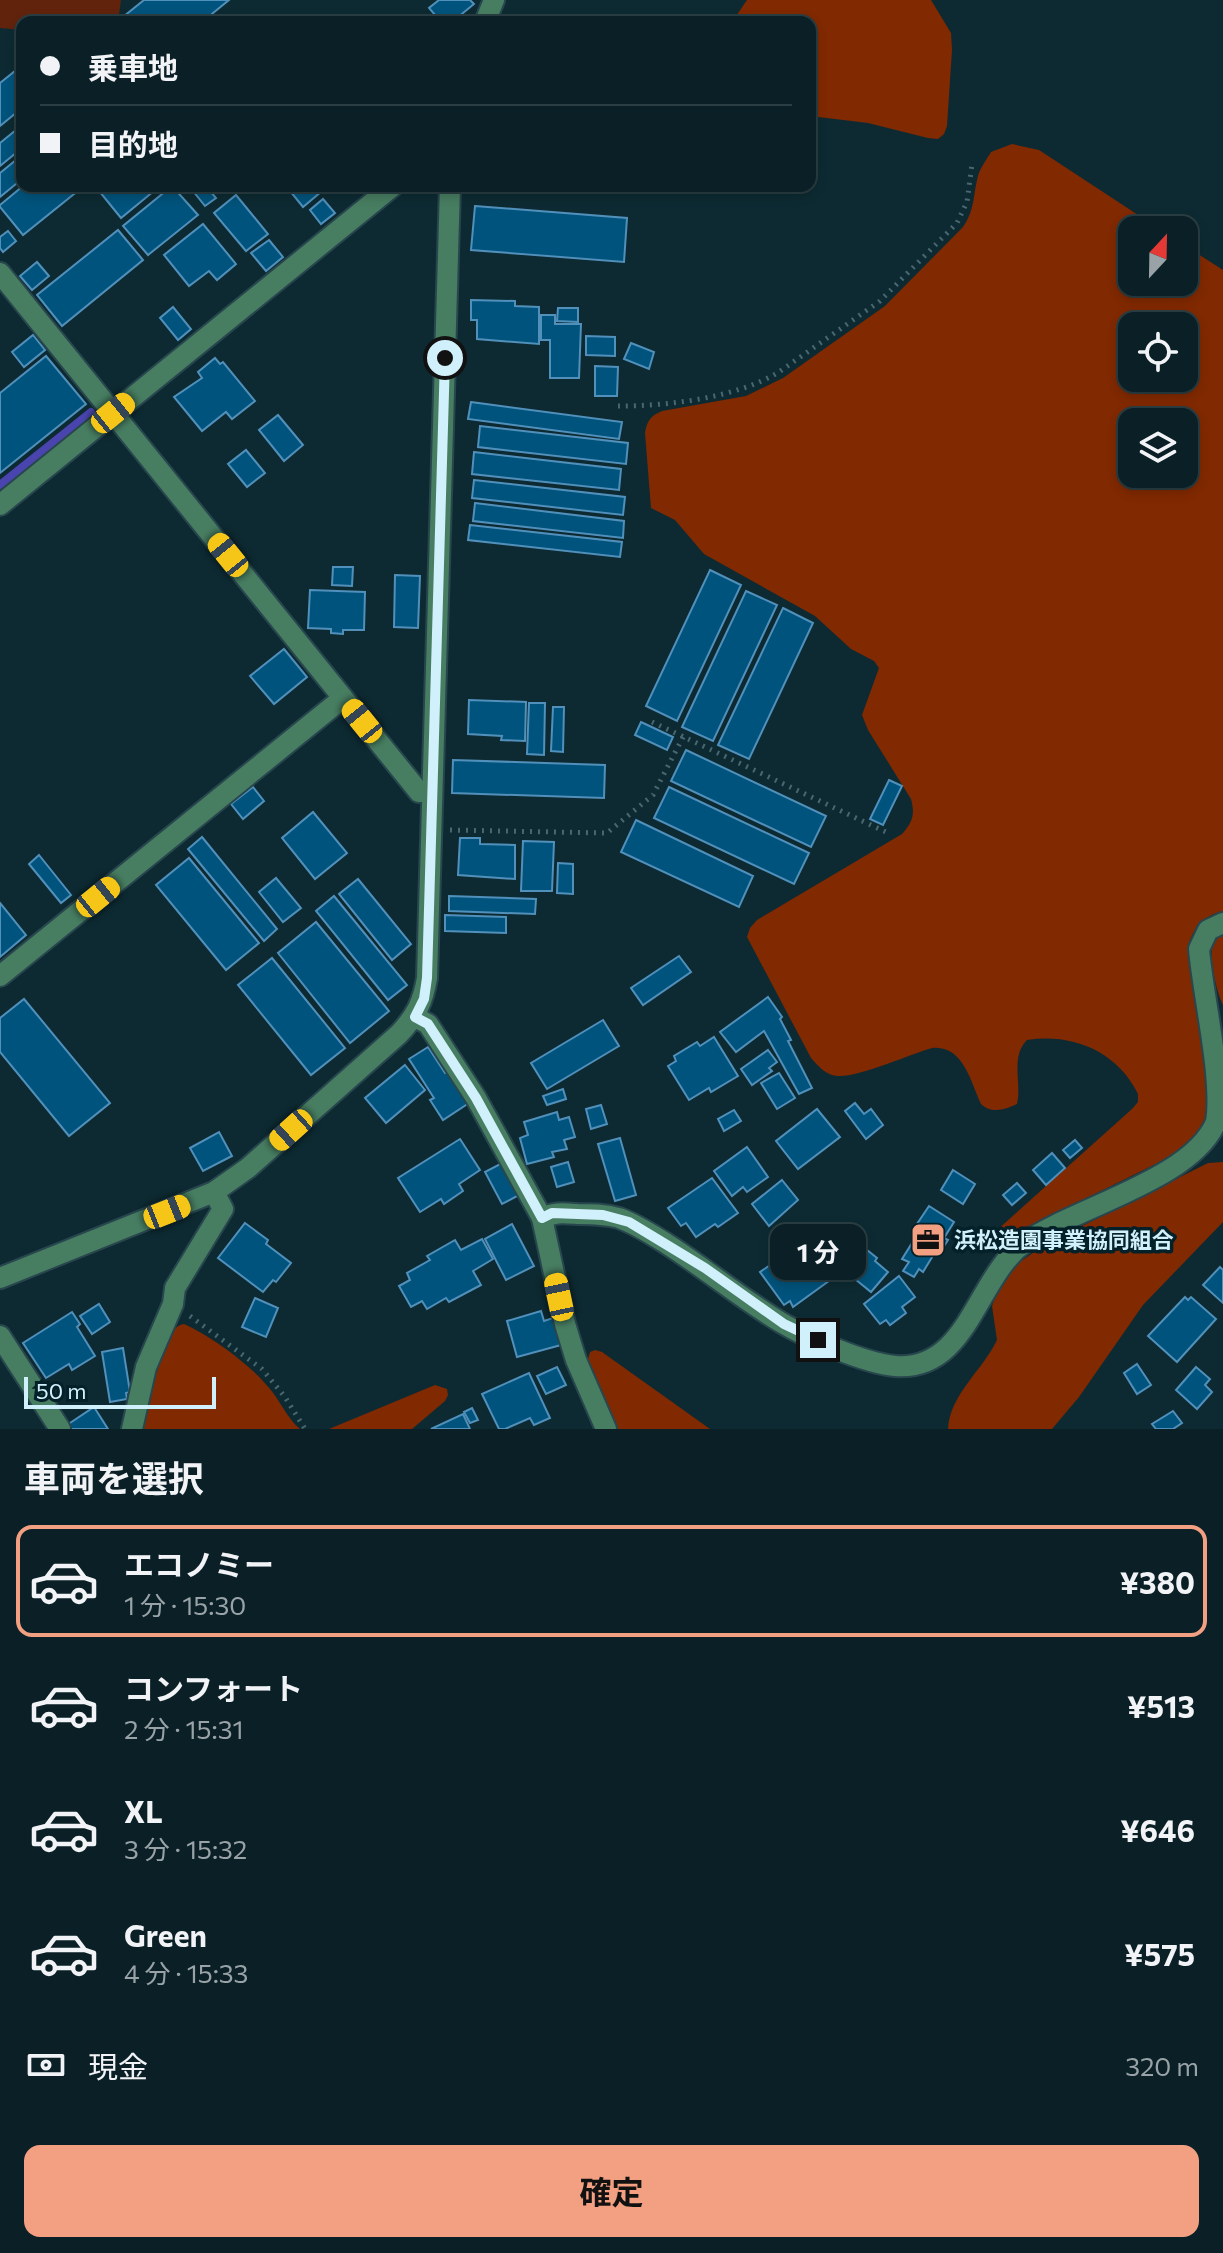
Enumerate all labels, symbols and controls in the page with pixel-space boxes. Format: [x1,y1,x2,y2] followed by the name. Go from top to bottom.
[88,48,178,85] text: 乗車地
[88,125,178,162] text: 目的地
[1118,216,1198,296] north arrow
[1118,216,1198,488] map controls
[1118,312,1198,392] button: locate
[427,340,463,376] route start
[87,389,139,437] car
[1118,408,1198,488] button: layers
[204,529,252,581] car
[338,695,386,747] car
[72,873,124,921] car
[265,1105,317,1155] car
[140,1192,194,1232] car
[909,1221,947,1259] office icon: 浜松造園事業協同組合
[770,1224,866,1280] callout: 1 分
[954,1226,1174,1253] place label: 浜松造園事業協同組合
[797,1236,839,1267] text: 1 分
[542,1271,576,1323] car
[800,1322,836,1358] route end
[24,1373,216,1409] scale bar
[36,1377,86,1404] text: 50 m
[24,1455,204,1499] text: 車両を選択
[28,1545,100,1617] icon: car
[124,1545,274,1582] text: エコノミー
[1120,1563,1195,1600] text: ¥380
[124,1589,246,1620] text: 1 分 · 15:30
[28,1669,100,1741] icon: car
[124,1669,303,1706] text: コンフォート
[1127,1687,1195,1724] text: ¥513
[124,1713,244,1744] text: 2 分 · 15:31
[124,1792,163,1829] text: XL
[28,1793,100,1865] icon: car
[1120,1811,1195,1848] text: ¥646
[124,1833,247,1864] text: 3 分 · 15:32
[124,1916,207,1953] text: Green
[28,1917,100,1989] icon: car
[1124,1935,1195,1972] text: ¥575
[124,1957,248,1988] text: 4 分 · 15:33
[24,2043,68,2087] icon: cash
[88,2047,148,2084] text: 現金
[1125,2050,1199,2081] text: 320 m
[24,2145,1199,2237] button: 確定

